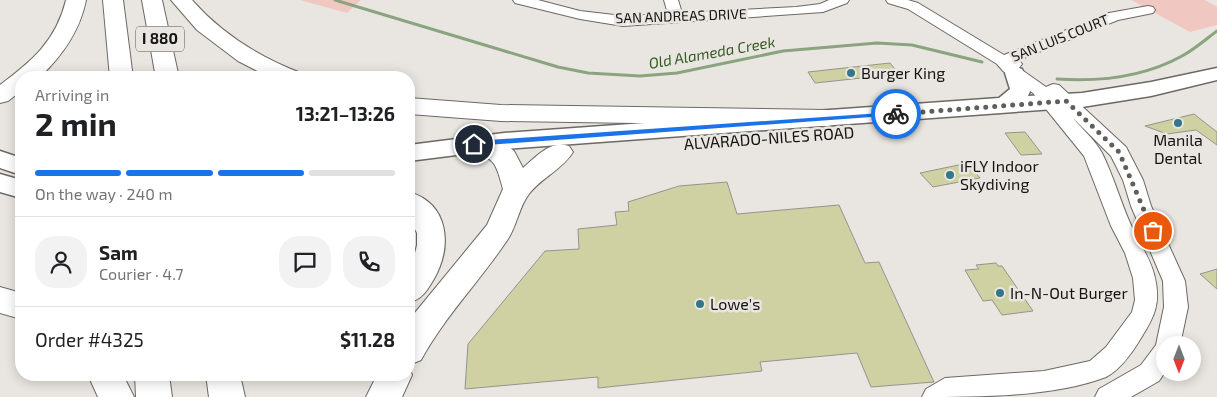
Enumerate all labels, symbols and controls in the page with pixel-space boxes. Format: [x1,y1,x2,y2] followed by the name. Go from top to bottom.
[615,5,747,26] street label: SAN ANDREAS DRIVE
[1009,10,1111,65] street label: SAN LUIS COURT
[136,26,184,52] road number: I 880
[647,32,777,72] water label: Old Alameda Creek
[861,63,945,82] place label: Burger King
[845,67,857,79] marker: Burger King
[35,85,109,104] text: Arriving in
[871,89,921,139] courier
[882,100,910,128] icon: bike
[296,102,395,125] text: 13:21–13:26
[35,104,117,142] text: 2 min
[1172,117,1184,129] marker: Manila Dental
[683,122,855,153] street label: ALVARADO-NILES ROAD
[453,123,495,165] pin
[460,130,488,158] icon: home
[1153,130,1203,167] place label: Manila Dental
[960,156,1039,193] place label: iFLY Indoor Skydiving
[944,169,956,181] marker: iFLY Indoor Skydiving
[35,184,173,203] text: On the way · 240 m
[1132,210,1174,252] pin
[1139,217,1167,245] icon: bag
[35,236,87,288] button: person
[279,236,331,288] button: chat
[343,236,395,288] button: phone
[99,241,138,264] text: Sam
[99,264,183,283] text: Courier · 4.7
[1010,283,1128,302] place label: In-N-Out Burger
[994,287,1006,299] marker: In-N-Out Burger
[710,294,760,313] place label: Lowe's
[694,298,706,310] marker: Lowe's
[35,328,144,351] text: Order #4325
[340,328,395,351] text: $11.28
[1156,336,1201,381] north arrow
[1156,336,1201,381] map controls

